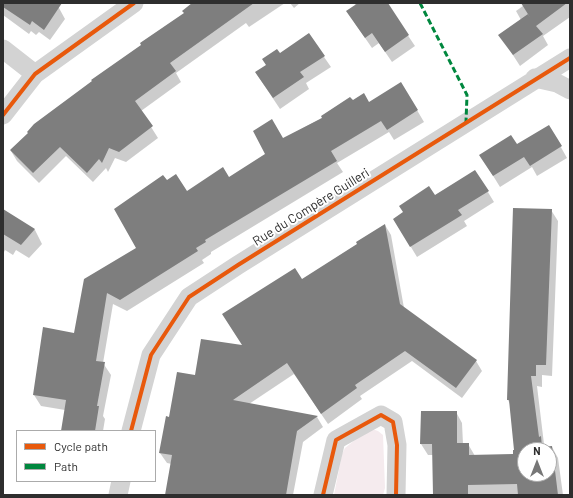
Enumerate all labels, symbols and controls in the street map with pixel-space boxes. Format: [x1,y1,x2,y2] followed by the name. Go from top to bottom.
[250,165,372,249] street label: Rue du Compère Guilleri
[16,430,156,482] legend
[54,439,108,453] text: Cycle path
[517,442,557,482] north arrow
[533,444,541,457] text: N
[54,459,78,473] text: Path

